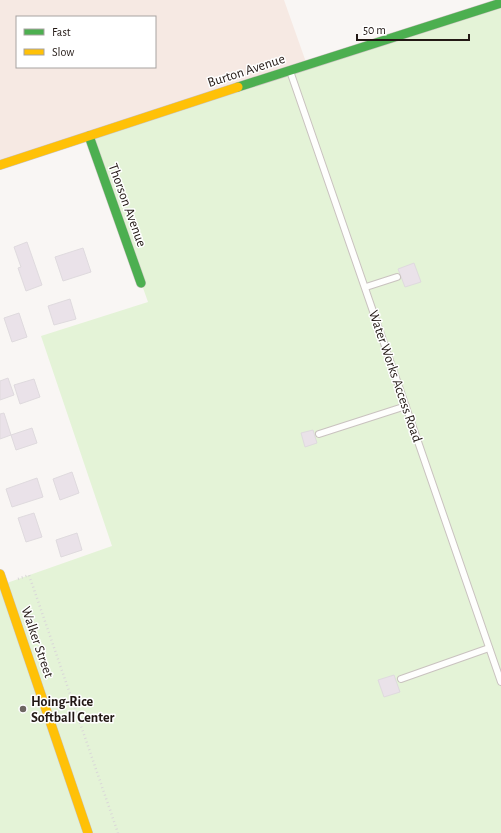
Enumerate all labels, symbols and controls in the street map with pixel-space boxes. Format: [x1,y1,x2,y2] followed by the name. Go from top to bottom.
[16,16,156,68] legend
[357,16,469,42] scale bar
[363,24,386,36] text: 50 m
[52,26,71,38] text: Fast
[52,46,74,58] text: Slow
[206,52,287,90] street label: Burton Avenue
[106,162,149,249] street label: Thorson Avenue
[366,309,424,444] street label: Water Works Access Road
[18,605,56,680] street label: Walker Street
[31,695,115,725] place label: Hoing-Rice Softball Center
[18,704,28,714] marker: Hoing-Rice Softball Center

